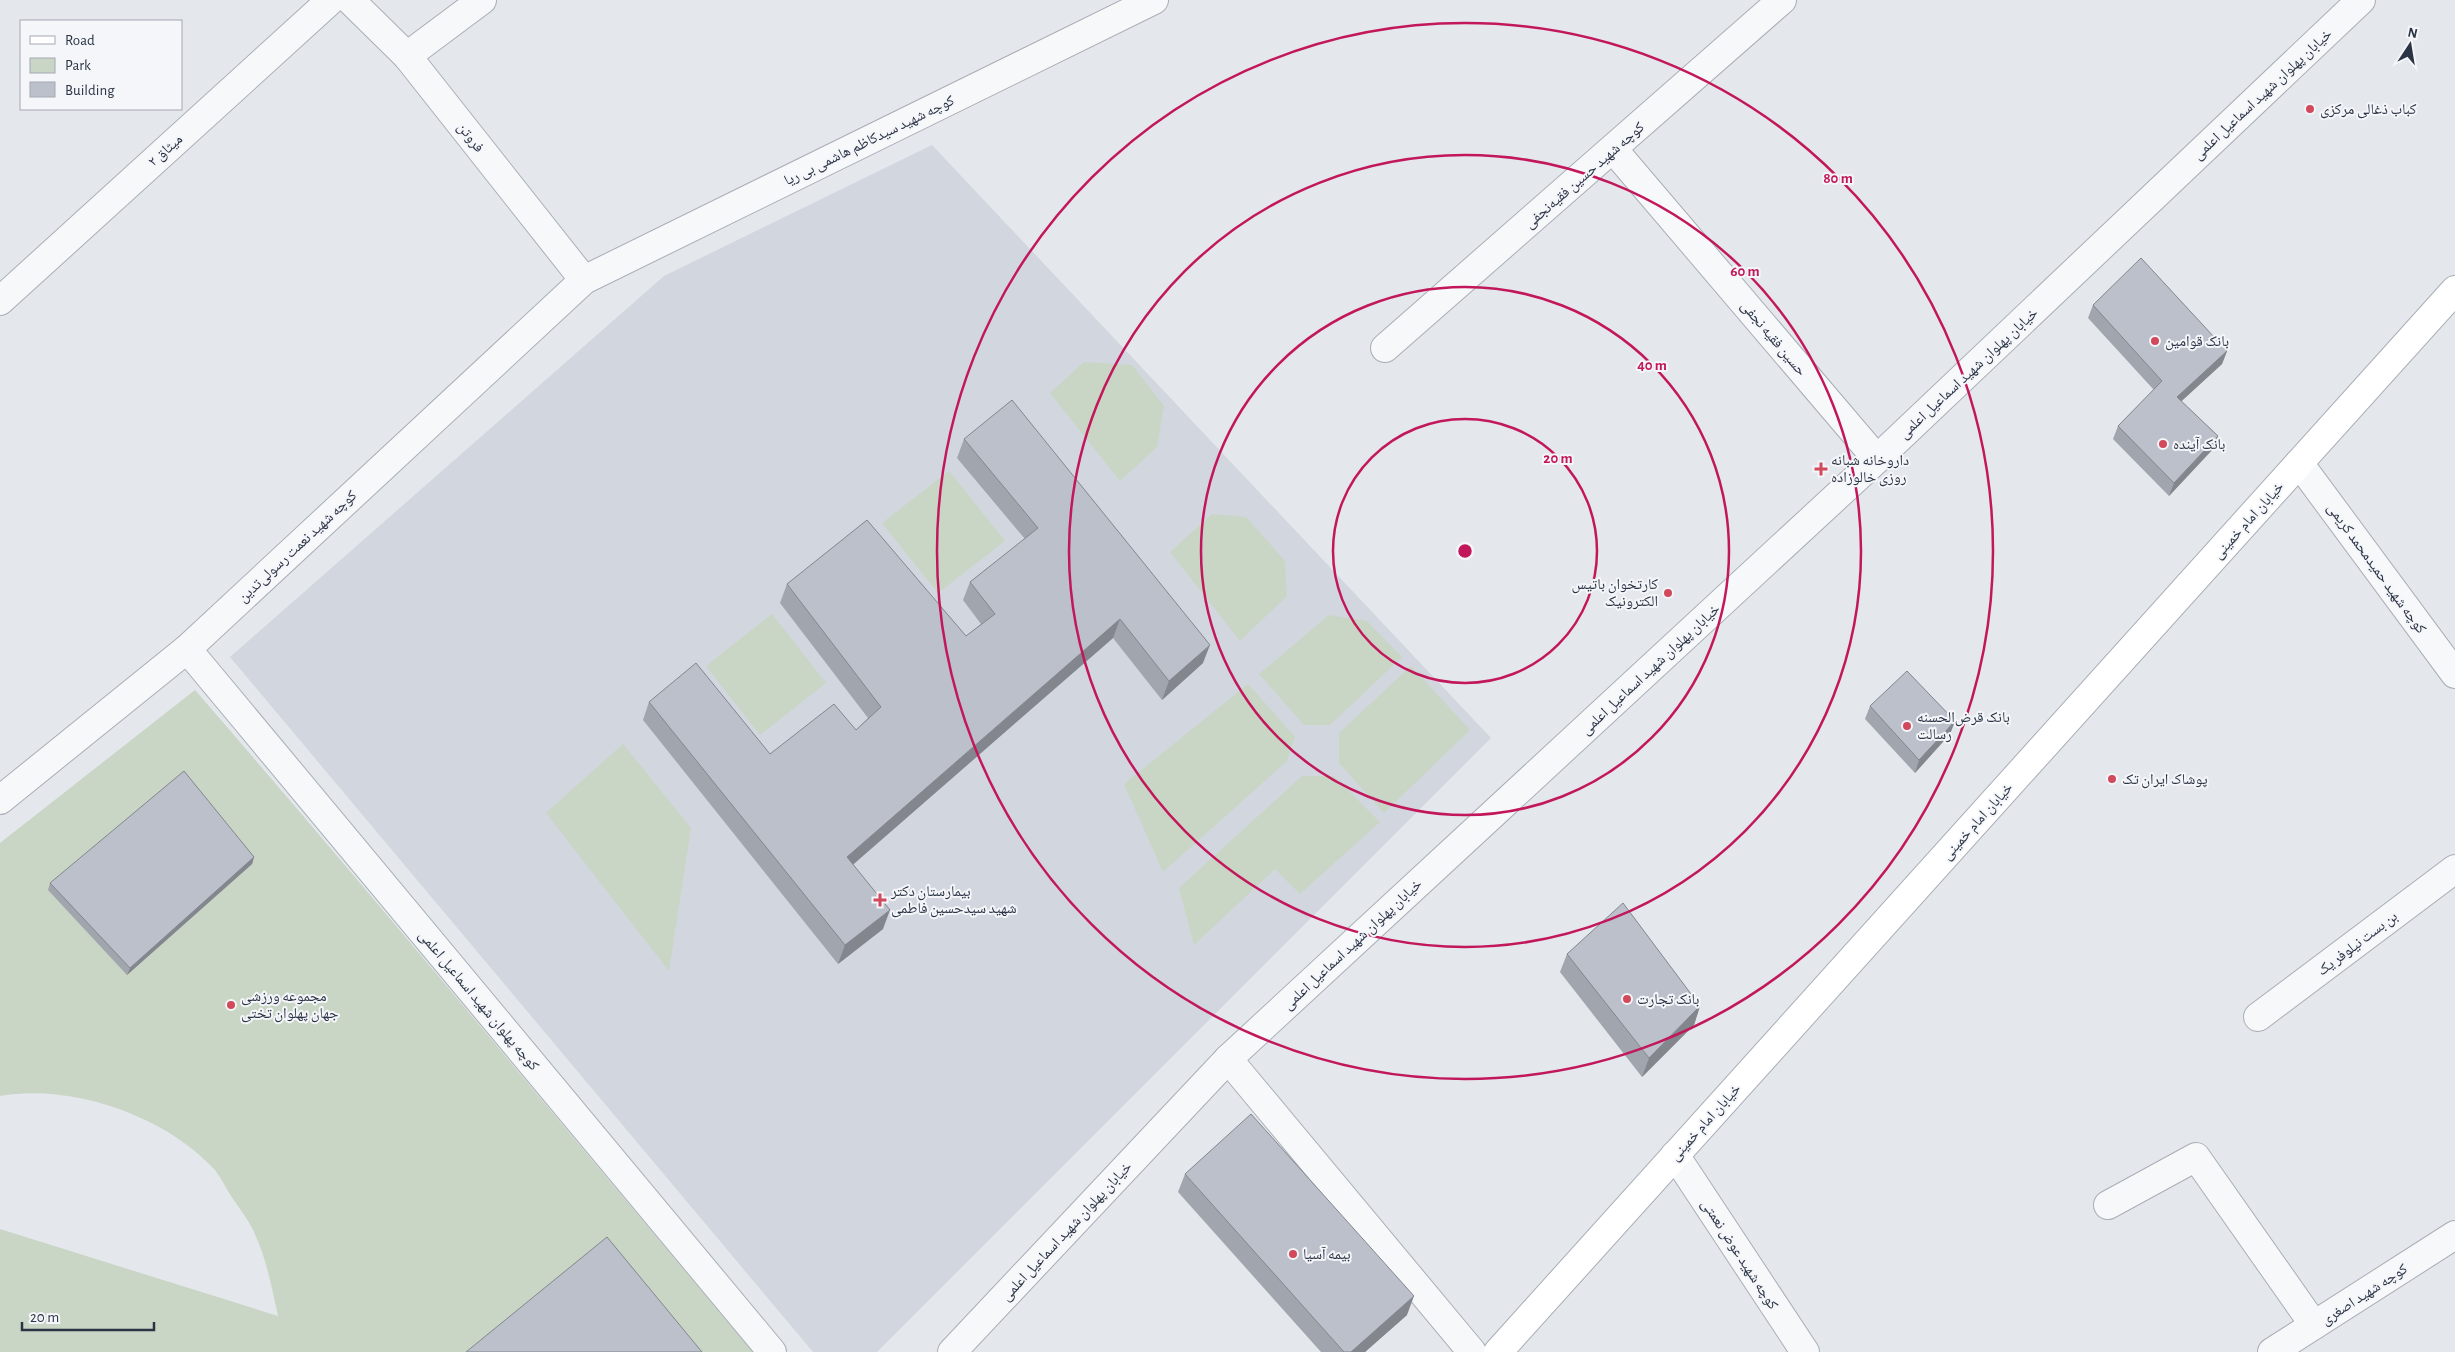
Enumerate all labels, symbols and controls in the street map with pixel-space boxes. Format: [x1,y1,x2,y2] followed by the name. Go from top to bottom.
[20,20,182,110] legend
[2385,20,2435,70] north arrow
[2406,25,2419,41] text: N
[2190,26,2336,164] street label: خیابان پهلوان شهید اسماعیل اعلمی
[65,33,95,48] text: Road
[65,58,91,73] text: Park
[65,83,115,98] text: Building
[782,93,958,190] street label: کوچه شهید سیدکاظم هاشمی بی ریا
[2320,102,2416,119] place label: کباب ذغالی مرکزی
[2304,103,2316,115] marker: کباب ذغالی مرکزی
[1522,119,1648,233] street label: کوچه شهید حسین فقیه‌نجفی
[453,120,487,156] street label: فروتن
[145,131,187,171] street label: میثاق ۲
[1823,171,1853,186] text: 80 m
[1730,264,1760,279] text: 60 m
[1736,298,1810,380] street label: حسین فقیه نجفی
[1896,305,2042,443] street label: خیابان پهلوان شهید اسماعیل اعلمی
[2165,334,2229,351] place label: بانک قوامین
[2149,335,2161,347] marker: بانک قوامین
[1637,358,1667,373] text: 40 m
[2173,436,2226,452] place label: بانک آینده
[2157,438,2169,450] marker: بانک آینده
[1543,451,1573,466] text: 20 m
[1831,453,1909,487] place label: داروخانه شبانه روزی خالوزاده
[1815,463,1827,475] marker: داروخانه شبانه روزی خالوزاده
[2210,479,2288,563] street label: خیابان امام خمینی
[235,488,361,607] street label: کوچه شهید نعمت رسولی‌تدین
[2323,500,2429,638] street label: کوچه شهید حمیدمحمد کریمی
[1456,542,1474,560] centre of rings
[1571,577,1658,610] place label: کارتخوان باتیس الکترونیک
[1662,587,1674,599] marker: کارتخوان باتیس الکترونیک
[1578,601,1724,739] street label: خیابان پهلوان شهید اسماعیل اعلمی
[1917,710,2010,743] place label: بانک قرض‌الحسنه رسالت
[1901,720,1913,732] marker: بانک قرض‌الحسنه رسالت
[2122,772,2208,789] place label: پوشاک ایران تک
[2106,773,2118,785] marker: پوشاک ایران تک
[1939,780,2017,864] street label: خیابان امام خمینی
[1280,876,1426,1014] street label: خیابان پهلوان شهید اسماعیل اعلمی
[890,884,1017,918] place label: بیمارستان دکتر شهید سیدحسین فاطمی
[873,893,887,907] marker: بیمارستان دکتر شهید سیدحسین فاطمی
[2314,909,2401,980] street label: بن بست نیلوفر یک
[414,927,542,1075] street label: کوچه پهلوان شهید اسماعیل اعلمی
[241,989,339,1023] place label: مجموعه ورزشی جهان پهلوان تختی
[1637,992,1699,1008] place label: بانک تجارت
[1621,993,1633,1005] marker: بانک تجارت
[225,999,237,1011] marker: مجموعه ورزشی جهان پهلوان تختی
[1667,1081,1745,1165] street label: خیابان امام خمینی
[998,1159,1136,1305] street label: خیابان پهلوان شهید اسماعیل اعلمی
[1697,1196,1781,1313] street label: کوچه شهید عوض نعمتی
[1303,1246,1351,1262] place label: بیمه آسیا
[1287,1248,1299,1260] marker: بیمه آسیا
[2318,1261,2411,1329] street label: کوچه شهید اصغری
[22,1300,155,1332] scale bar
[30,1310,59,1325] text: 20 m

